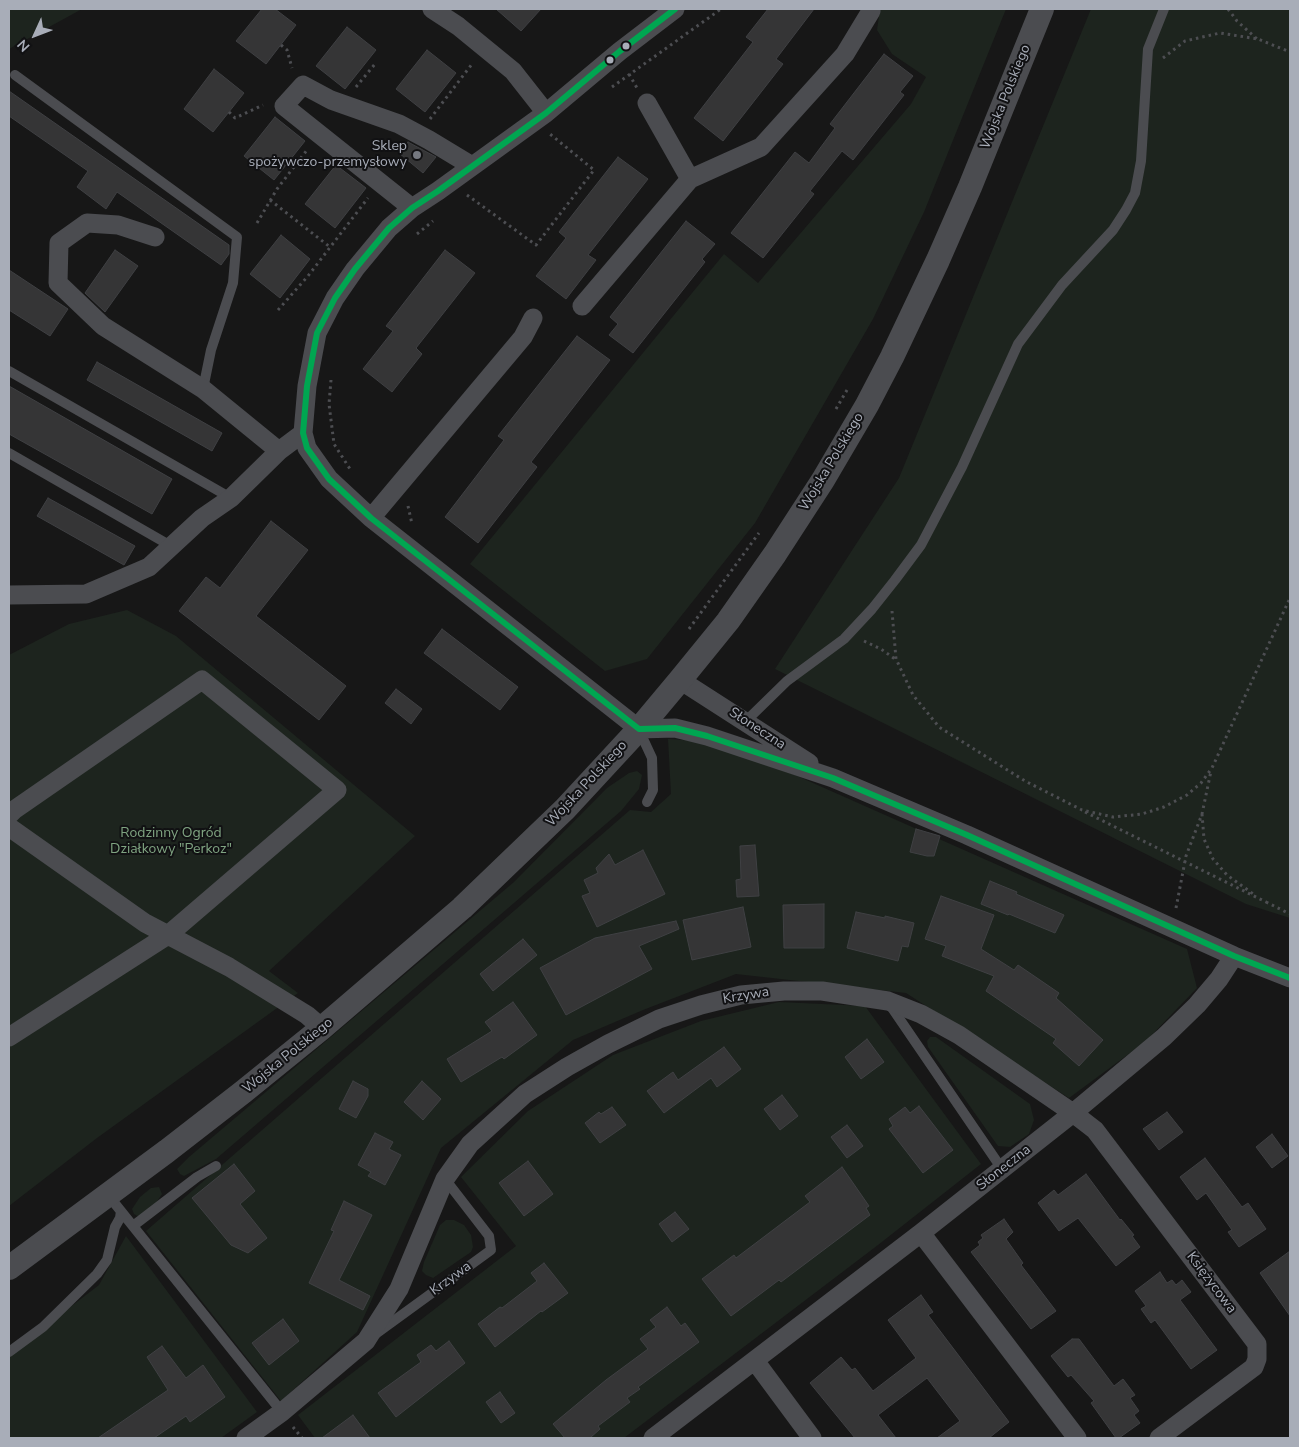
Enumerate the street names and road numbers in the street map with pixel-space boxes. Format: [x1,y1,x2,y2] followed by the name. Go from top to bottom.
[977,42,1035,152] street label: Wojska Polskiego
[796,410,868,514] street label: Wojska Polskiego
[726,704,788,754] street label: Słoneczna
[543,738,631,830] street label: Wojska Polskiego
[722,984,770,1008] street label: Krzywa
[240,1014,336,1098] street label: Wojska Polskiego
[974,1142,1034,1194] street label: Słoneczna
[1182,1249,1240,1317] street label: Księżycowa
[427,1258,475,1300] street label: Krzywa

